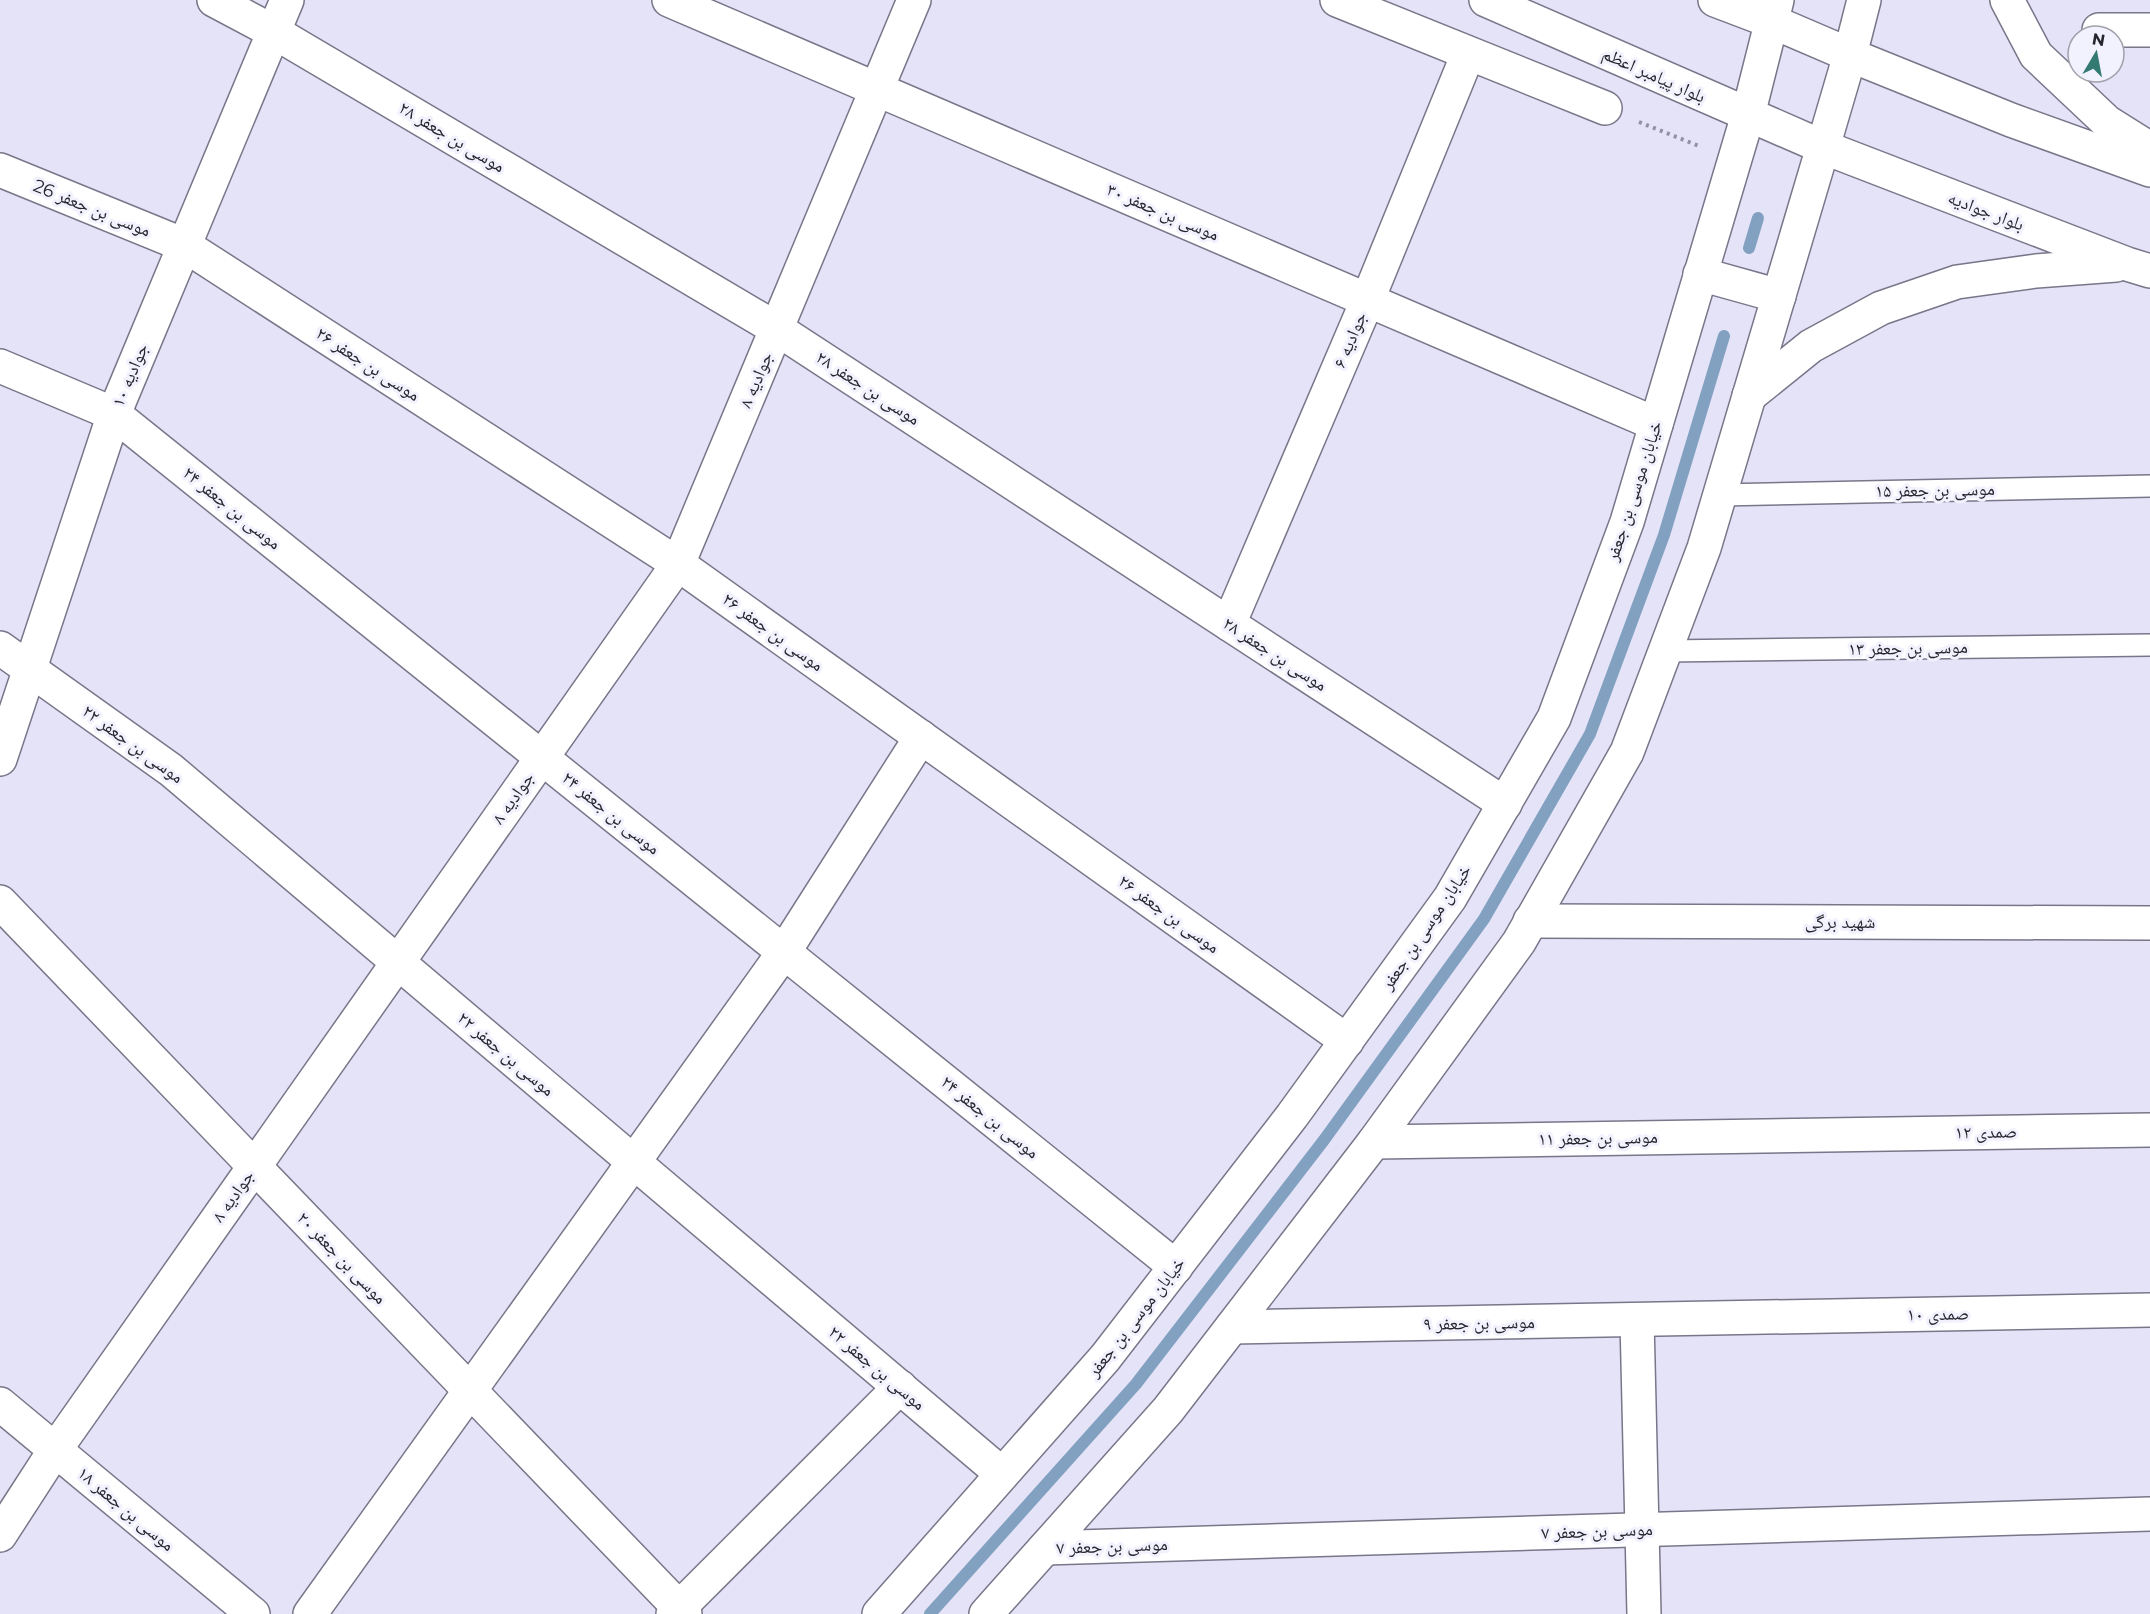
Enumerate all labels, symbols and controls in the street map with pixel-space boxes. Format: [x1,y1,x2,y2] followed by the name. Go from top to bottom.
[2066,24,2126,84] north arrow
[2090,29,2107,50] text: N
[1599,42,1709,108] street label: بلوار پیامبر اعظم
[395,97,509,177] street label: موسی بن جعفر ۲۸
[30,174,154,242] street label: موسی بن جعفر 26
[1104,178,1222,246] street label: موسی بن جعفر ۳۰
[1945,186,2027,236] street label: بلوار جوادیه
[1328,309,1372,371] street label: جوادیه ۶
[312,322,424,406] street label: موسی بن جعفر ۲۶
[107,340,153,410] street label: جوادیه ۱۰
[812,346,924,430] street label: موسی بن جعفر ۲۸
[734,349,778,411] street label: جوادیه ۸
[1601,418,1667,565] street label: خیابان موسی بن جعفر
[179,462,285,554] street label: موسی بن جعفر ۲۴
[1875,478,1995,502] street label: موسی بن جعفر ۱۵
[718,588,828,676] street label: موسی بن جعفر ۲۶
[1219,612,1331,696] street label: موسی بن جعفر ۲۸
[1848,636,1968,660] street label: موسی بن جعفر ۱۳
[78,700,188,788] street label: موسی بن جعفر ۲۲
[558,767,664,859] street label: موسی بن جعفر ۲۴
[487,768,539,828] street label: جوادیه ۸
[1375,860,1476,995] street label: خیابان موسی بن جعفر
[1114,870,1224,958] street label: موسی بن جعفر ۲۶
[1805,911,1875,933] street label: شهید برگی
[453,1007,559,1101] street label: موسی بن جعفر ۲۲
[937,1071,1043,1163] street label: موسی بن جعفر ۲۴
[1955,1120,2017,1144] street label: صمدی ۱۲
[1538,1126,1658,1150] street label: موسی بن جعفر ۱۱
[207,1166,259,1226] street label: جوادیه ۸
[292,1207,392,1309] street label: موسی بن جعفر ۲۰
[1082,1253,1190,1382] street label: خیابان موسی بن جعفر
[1907,1302,1969,1326] street label: صمدی ۱۰
[1423,1311,1535,1335] street label: موسی بن جعفر ۹
[824,1321,930,1415] street label: موسی بن جعفر ۲۲
[73,1462,179,1556] street label: موسی بن جعفر ۱۸
[1541,1518,1653,1544] street label: موسی بن جعفر ۷
[1056,1533,1168,1559] street label: موسی بن جعفر ۷

